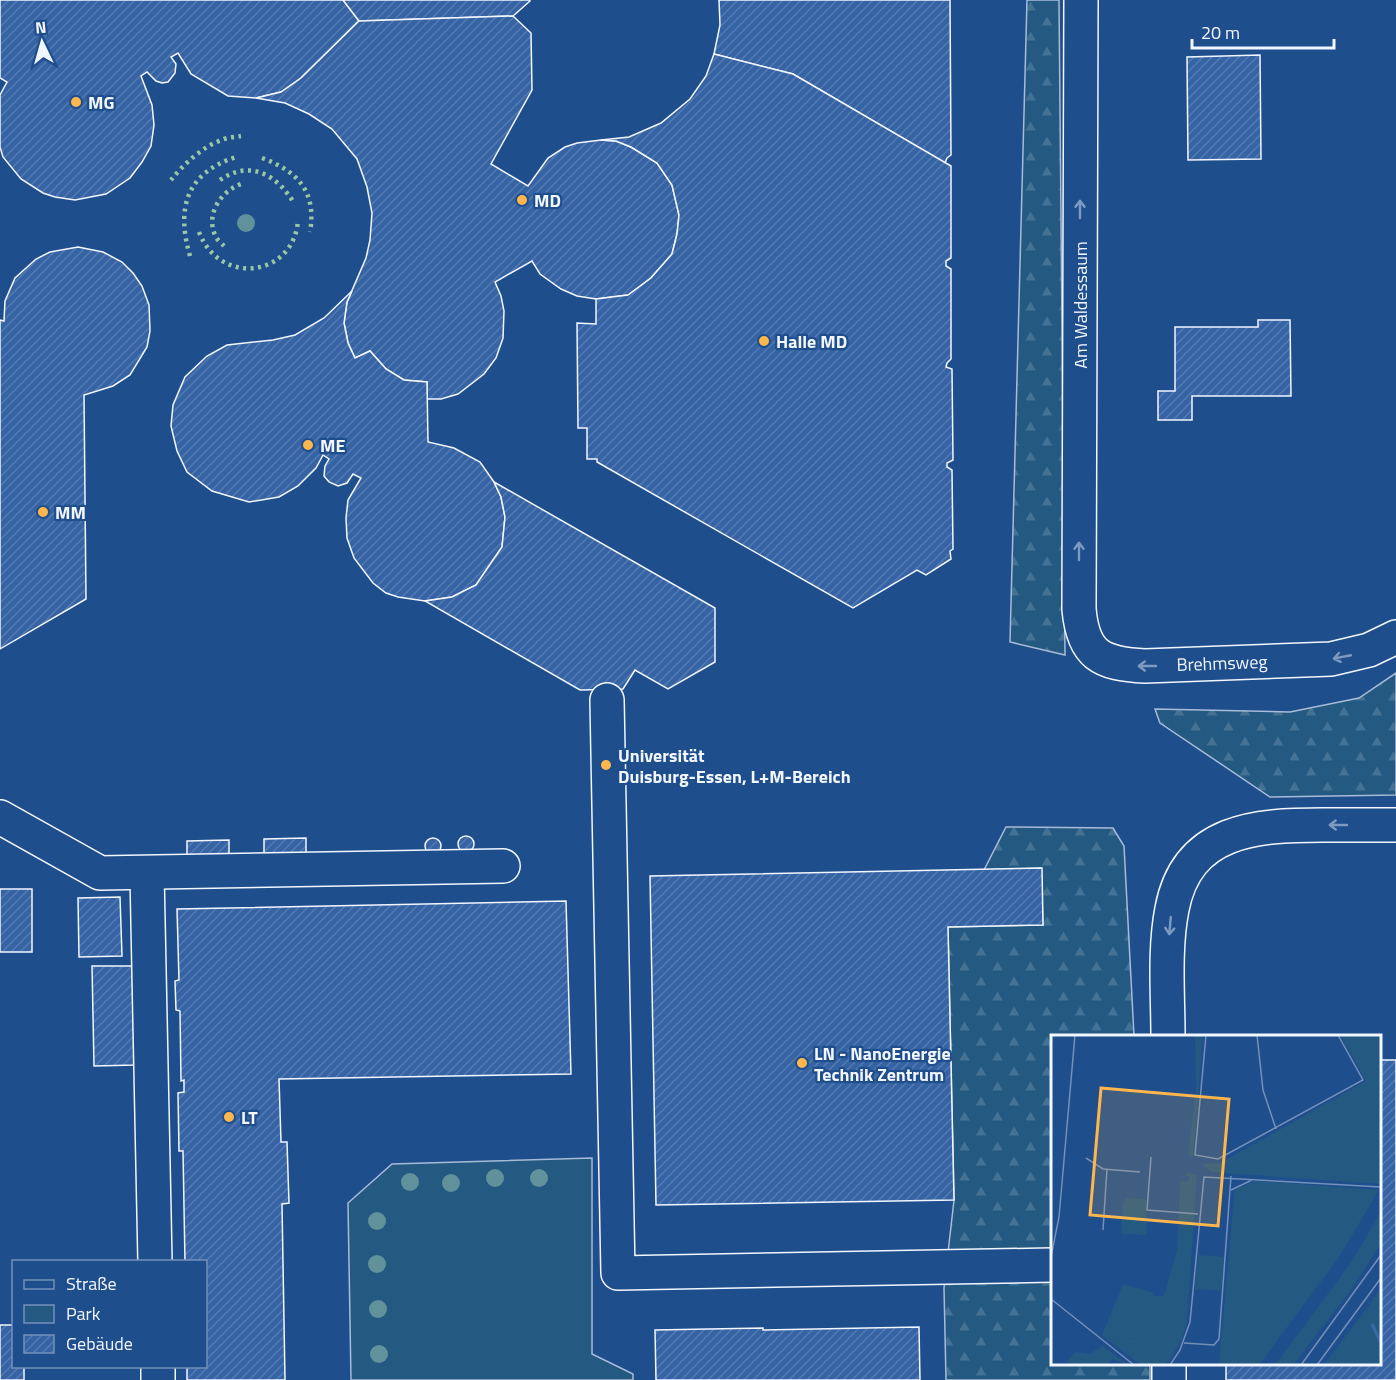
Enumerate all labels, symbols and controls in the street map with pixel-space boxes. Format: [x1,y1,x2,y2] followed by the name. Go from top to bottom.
[12,12,72,72] north arrow
[1192,12,1334,50] scale bar
[34,15,47,39] text: N
[1201,19,1240,46] text: 20 m
[88,89,114,116] place label: MG
[69,95,83,109] marker: MG
[534,187,561,214] place label: MD
[515,193,529,207] marker: MD
[1074,199,1086,219] one-way arrow
[1067,241,1094,369] street label: Am Waldessaum
[776,328,847,355] place label: Halle MD
[757,334,771,348] marker: Halle MD
[320,432,345,459] place label: ME
[301,438,315,452] marker: ME
[55,499,86,526] place label: MM
[36,505,50,519] marker: MM
[1073,541,1085,561] one-way arrow
[1176,648,1268,678] street label: Brehmsweg
[1332,652,1352,663] one-way arrow
[1137,660,1157,671] one-way arrow
[618,742,851,790] place label: Universität Duisburg-Essen, L+M-Bereich
[599,758,613,772] marker: Universität Duisburg-Essen, L+M-Bereich
[1328,819,1348,831] one-way arrow
[1164,915,1175,935] one-way arrow
[1051,1035,1381,1365] inset map
[814,1040,951,1088] place label: LN - NanoEnergie Technik Zentrum
[795,1056,809,1070] marker: LN - NanoEnergie Technik Zentrum
[241,1104,258,1131] place label: LT
[222,1110,236,1124] marker: LT
[12,1260,207,1368] legend
[66,1270,117,1297] text: Straße
[66,1300,101,1327] text: Park
[66,1330,133,1357] text: Gebäude

